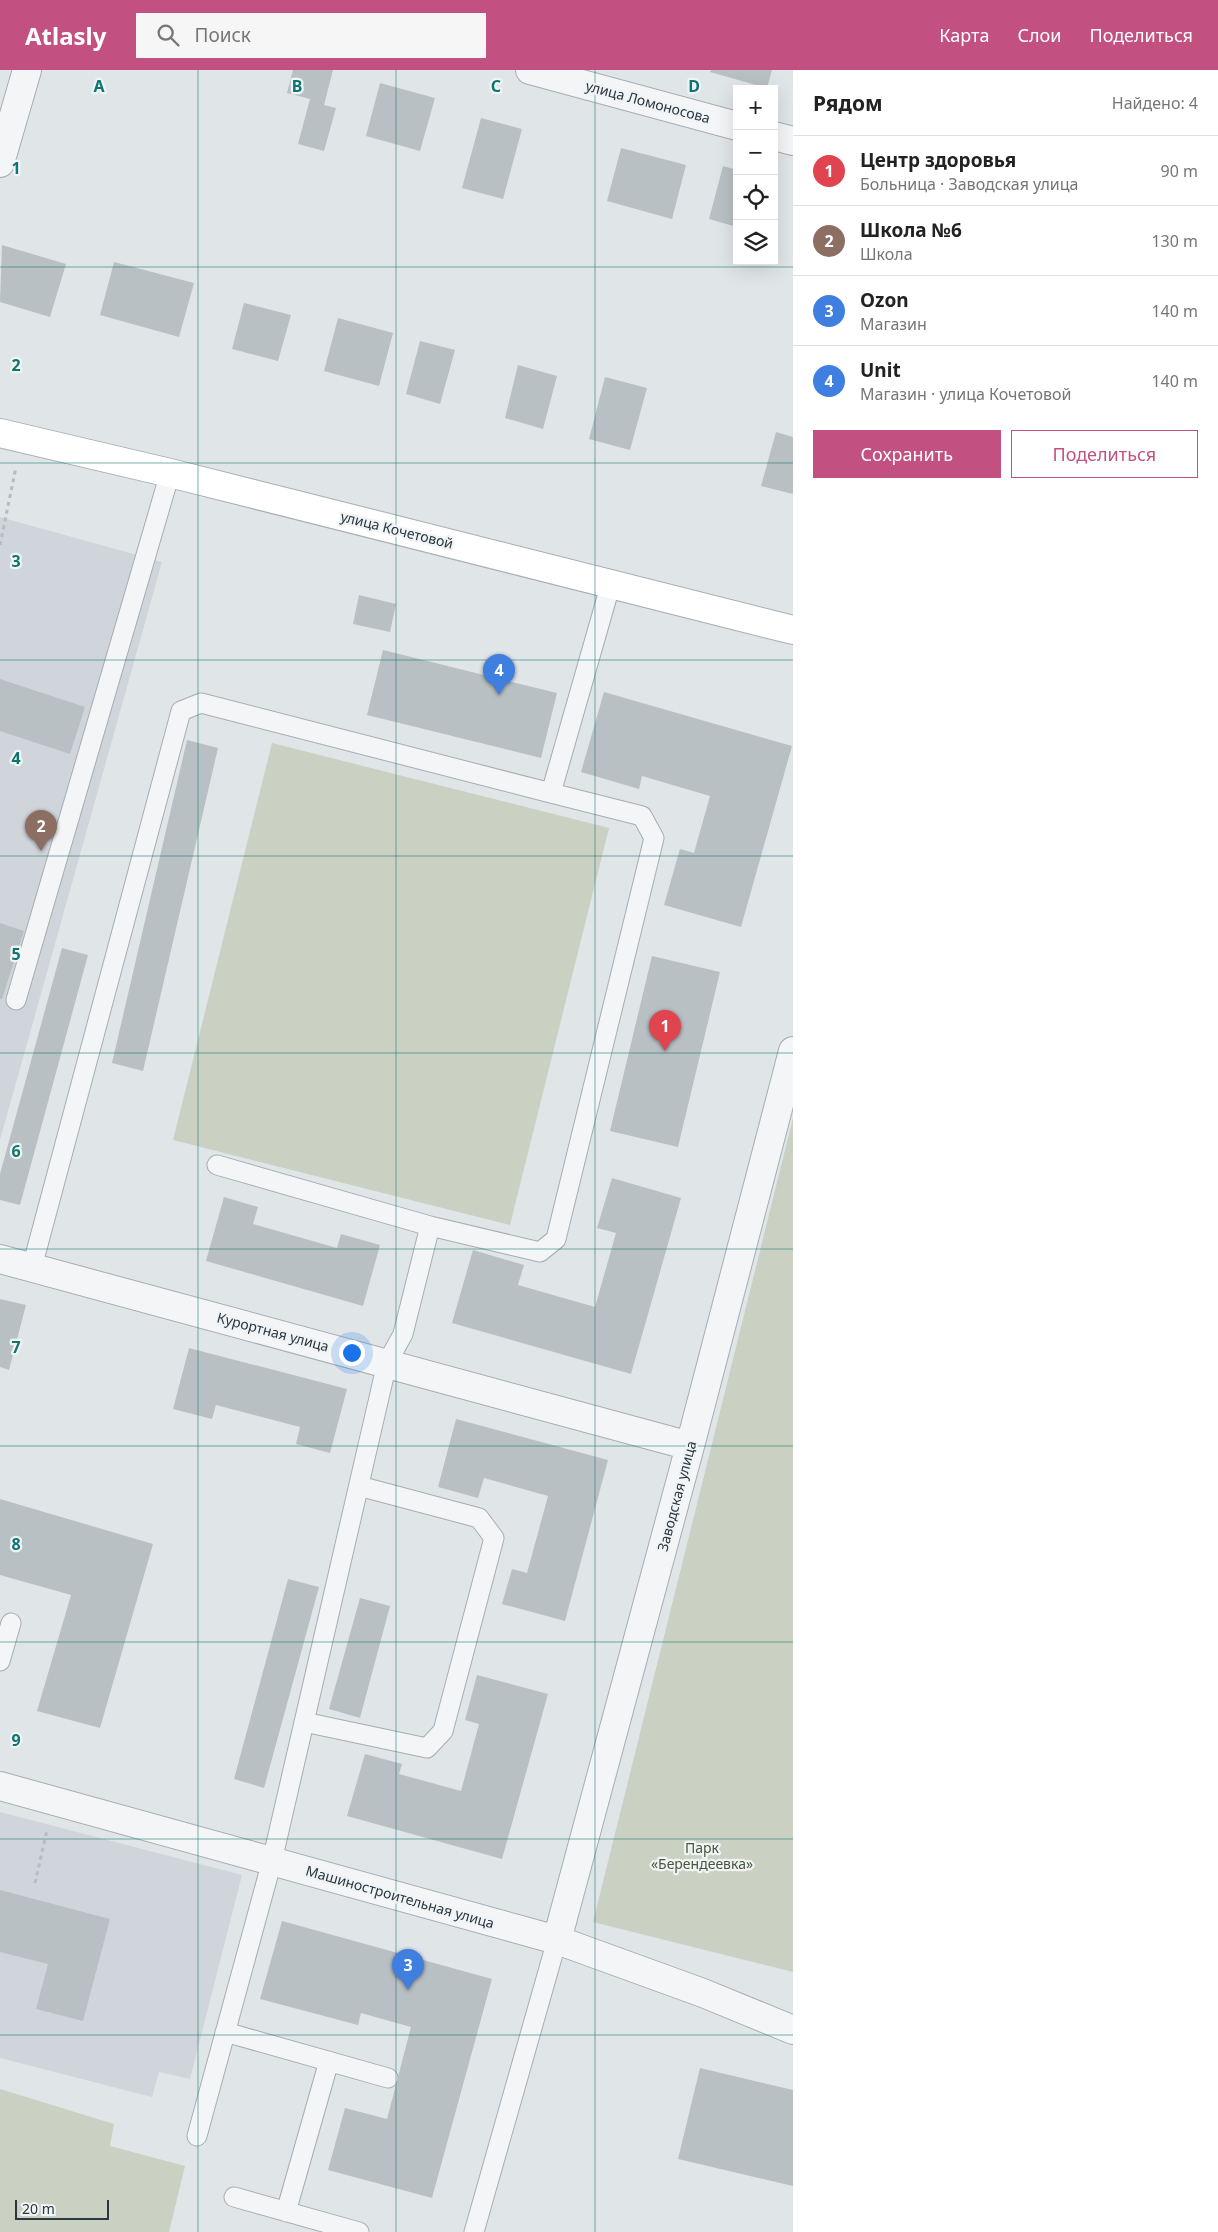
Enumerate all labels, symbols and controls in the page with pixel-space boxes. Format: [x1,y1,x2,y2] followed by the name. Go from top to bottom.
[136,13,486,58] search box
[25,19,106,52] text: Atlasly
[154,21,182,49] icon: search
[194,22,251,48] text: Поиск
[939,23,989,47] text: Карта
[1017,23,1061,47] text: Слои
[1089,23,1193,47] text: Поделиться
[93,75,105,97] text: A
[292,75,302,97] text: B
[491,75,501,97] text: C
[688,75,700,97] text: D
[584,76,712,127] street label: улица Ломоносова
[733,85,778,265] map controls
[733,85,778,130] button: +
[813,89,883,117] text: Рядом
[1112,92,1198,114] text: Найдено: 4
[733,130,778,175] button: −
[860,147,1016,173] text: Центр здоровья
[11,157,21,179] text: 1
[824,160,834,182] text: 1
[1161,160,1198,182] text: 90 m
[860,173,1078,195] text: Больница · Заводская улица
[733,175,778,220] button: locate
[860,217,962,243] text: Школа №6
[733,220,778,265] button: layers
[824,230,834,252] text: 2
[1151,230,1198,252] text: 130 m
[860,243,913,265] text: Школа
[860,287,909,313] text: Ozon
[824,300,834,322] text: 3
[1151,300,1198,322] text: 140 m
[860,313,927,335] text: Магазин
[11,354,21,376] text: 2
[860,357,901,383] text: Unit
[824,370,834,392] text: 4
[1151,370,1198,392] text: 140 m
[860,383,1071,405] text: Магазин · улица Кочетовой
[813,430,1001,478] button: Сохранить
[1011,430,1198,478] button: Поделиться
[339,506,455,553] street label: улица Кочетовой
[11,550,21,572] text: 3
[483,654,515,695] pin: 4
[11,747,21,769] text: 4
[25,810,57,851] pin: 2
[11,943,21,965] text: 5
[649,1010,681,1051] pin: 1
[11,1140,21,1162] text: 6
[215,1307,331,1356] street label: Курортная улица
[11,1336,21,1358] text: 7
[339,1340,365,1366] your location
[653,1439,700,1553] street label: Заводская улица
[11,1533,21,1555] text: 8
[11,1729,21,1751] text: 9
[651,1838,753,1873] park label: Парк «Берендеевка»
[304,1860,497,1933] street label: Машиностроительная улица
[392,1949,424,1990] pin: 3
[15,2197,109,2220] scale bar
[22,2199,55,2218] text: 20 m

